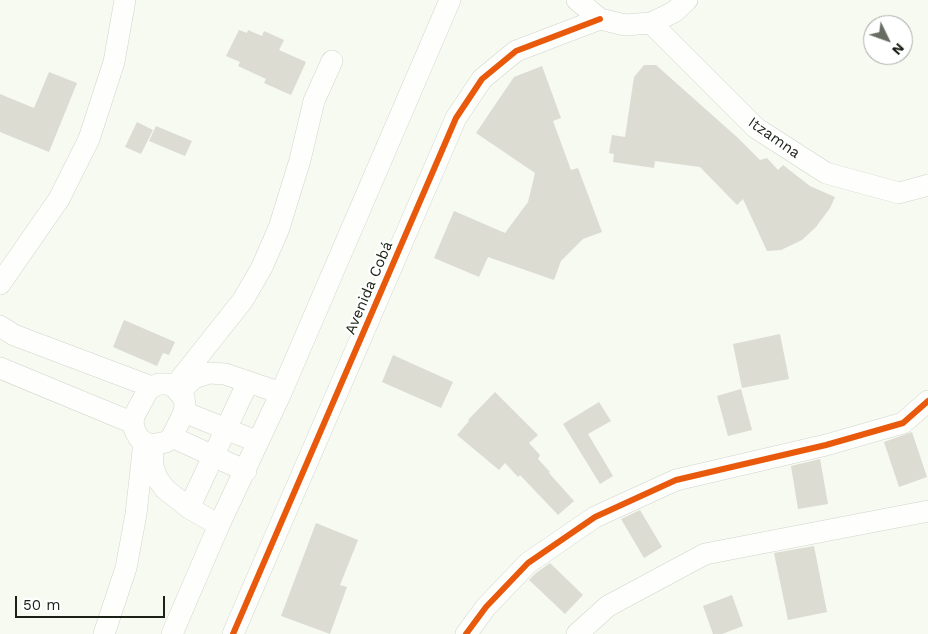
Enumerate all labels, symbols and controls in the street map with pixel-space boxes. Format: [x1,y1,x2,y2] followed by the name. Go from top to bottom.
[863,15,913,65] north arrow
[889,40,908,59] text: N
[745,114,803,162] street label: Itzamna
[341,239,397,337] street label: Avenida Cobá
[18,586,168,618] scale bar
[23,596,60,614] text: 50 m

